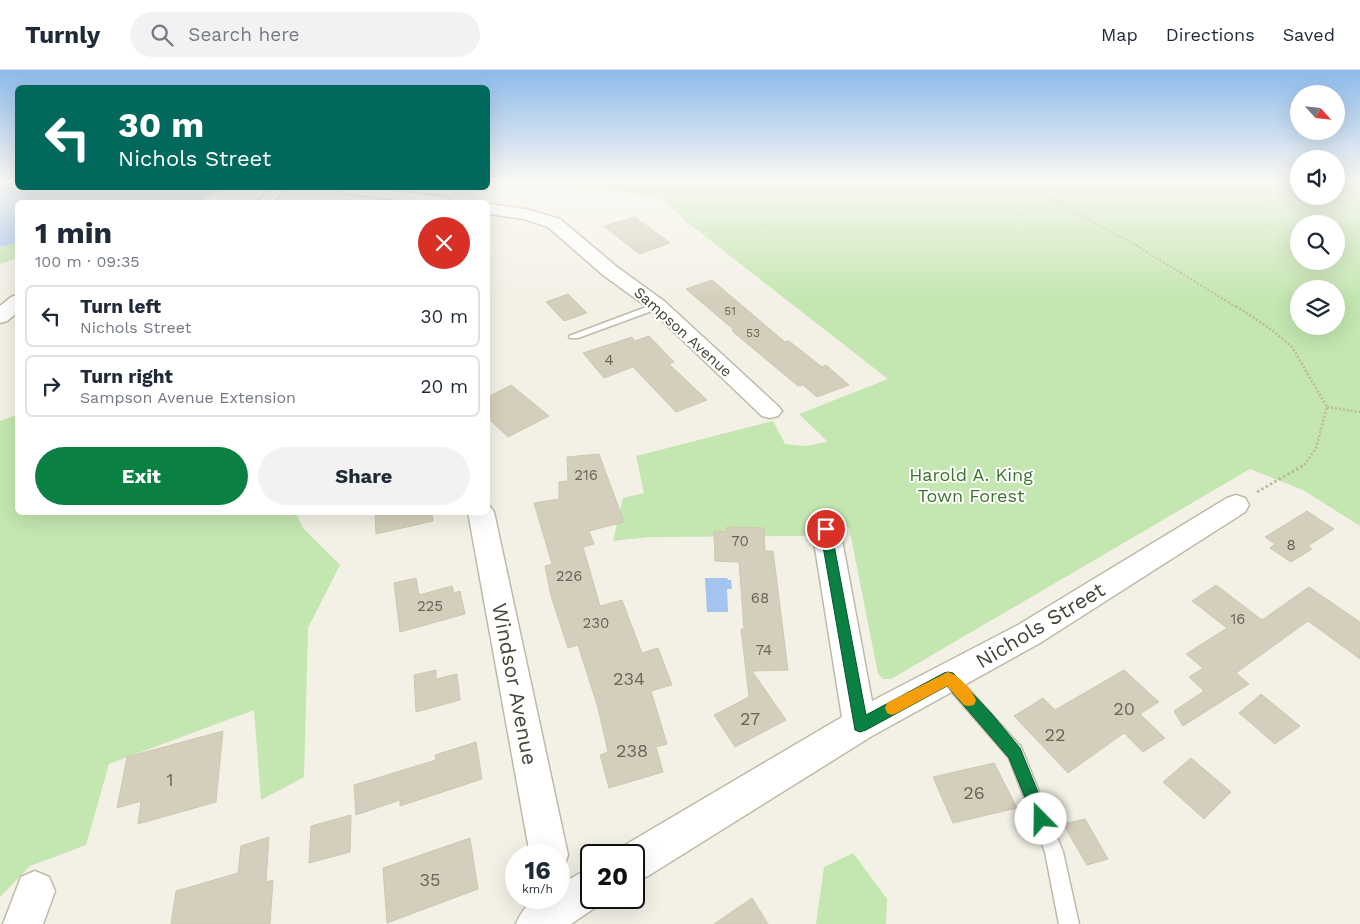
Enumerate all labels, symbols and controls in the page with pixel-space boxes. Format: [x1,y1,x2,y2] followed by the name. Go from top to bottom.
[130,12,480,57] search box
[25,21,100,49] text: Turnly
[148,21,176,49] icon: search
[188,23,300,46] text: Search here
[1101,24,1138,45] text: Map
[1166,24,1255,45] text: Directions
[1283,24,1335,45] text: Saved
[1290,85,1345,140] north arrow
[1290,85,1345,335] map controls
[118,104,204,146] text: 30 m
[35,105,100,170] icon: left
[118,146,271,171] text: Nichols Street
[1290,150,1345,205] button: sound
[35,215,112,250] text: 1 min
[1290,215,1345,270] button: search
[418,217,470,269] button: close
[35,252,140,271] text: 100 m · 09:35
[1290,280,1345,335] button: layers
[630,283,736,381] street label: Sampson Avenue
[80,295,161,318] text: Turn left
[37,302,65,330] icon: left
[724,304,736,318] house number: 51
[421,305,468,328] text: 30 m
[80,318,191,337] text: Nichols Street
[746,326,760,340] house number: 53
[604,351,614,369] house number: 4
[80,365,173,388] text: Turn right
[37,372,65,400] icon: right
[421,375,468,398] text: 20 m
[80,388,296,407] text: Sampson Avenue Extension
[35,447,248,505] button: Exit
[258,447,470,505] button: Share
[909,464,1033,506] park label: Harold A. King Town Forest
[574,466,598,484] house number: 216
[805,508,847,550] pin
[812,515,840,543] icon: arrive
[731,532,749,550] house number: 70
[1286,536,1296,554] house number: 8
[556,567,582,585] house number: 226
[971,577,1109,673] street label: Nichols Street
[751,589,769,607] house number: 68
[417,597,443,615] house number: 225
[487,601,543,767] street label: Windsor Avenue
[1231,610,1245,628] house number: 16
[583,614,609,632] house number: 230
[756,641,772,659] house number: 74
[613,668,645,689] house number: 234
[1113,698,1135,719] house number: 20
[740,708,760,729] house number: 27
[1045,724,1066,745] house number: 22
[616,740,648,761] house number: 238
[166,769,174,790] house number: 1
[963,782,985,803] house number: 26
[1014,792,1066,844] position arrow
[580,844,645,909] speed limit sign: 20
[524,856,551,885] text: 16
[420,869,440,890] house number: 35
[522,882,553,896] text: km/h

